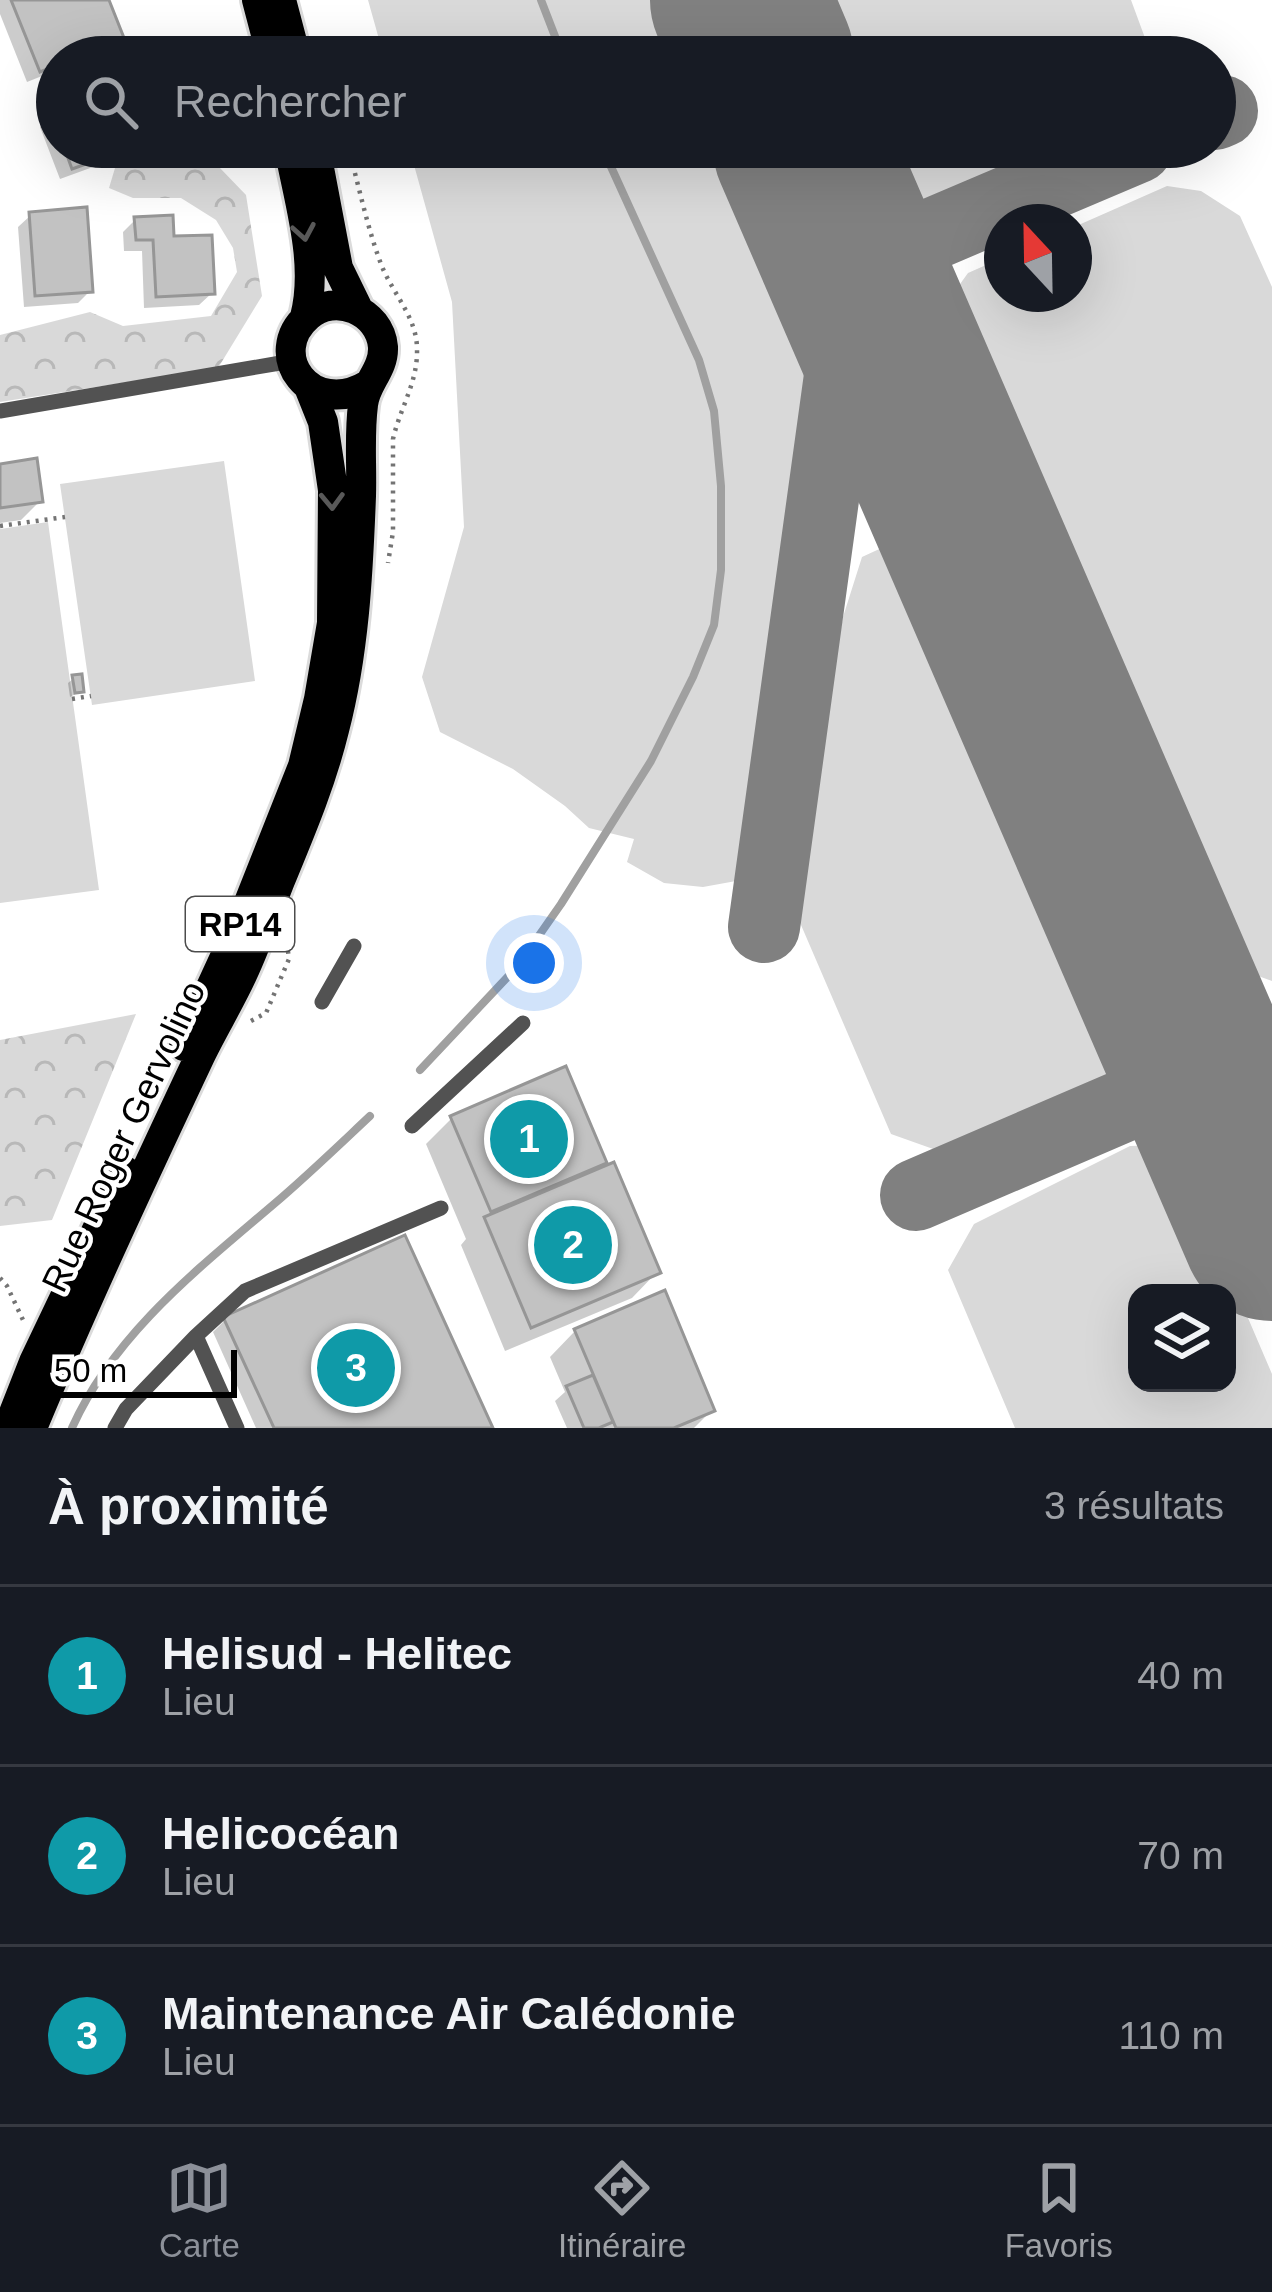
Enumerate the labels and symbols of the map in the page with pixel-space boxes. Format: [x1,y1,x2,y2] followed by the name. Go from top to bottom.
[984,204,1092,312] north arrow
[291,222,316,242] one-way arrow
[319,492,345,511] one-way arrow
[186,897,294,951] road number: RP14
[504,933,564,993] your location
[33,974,213,1298] street label: Rue Roger Gervolino
[490,1094,568,1184] pin: 1
[534,1200,612,1290] pin: 2
[317,1323,395,1413] pin: 3
[36,1344,237,1397] scale bar

